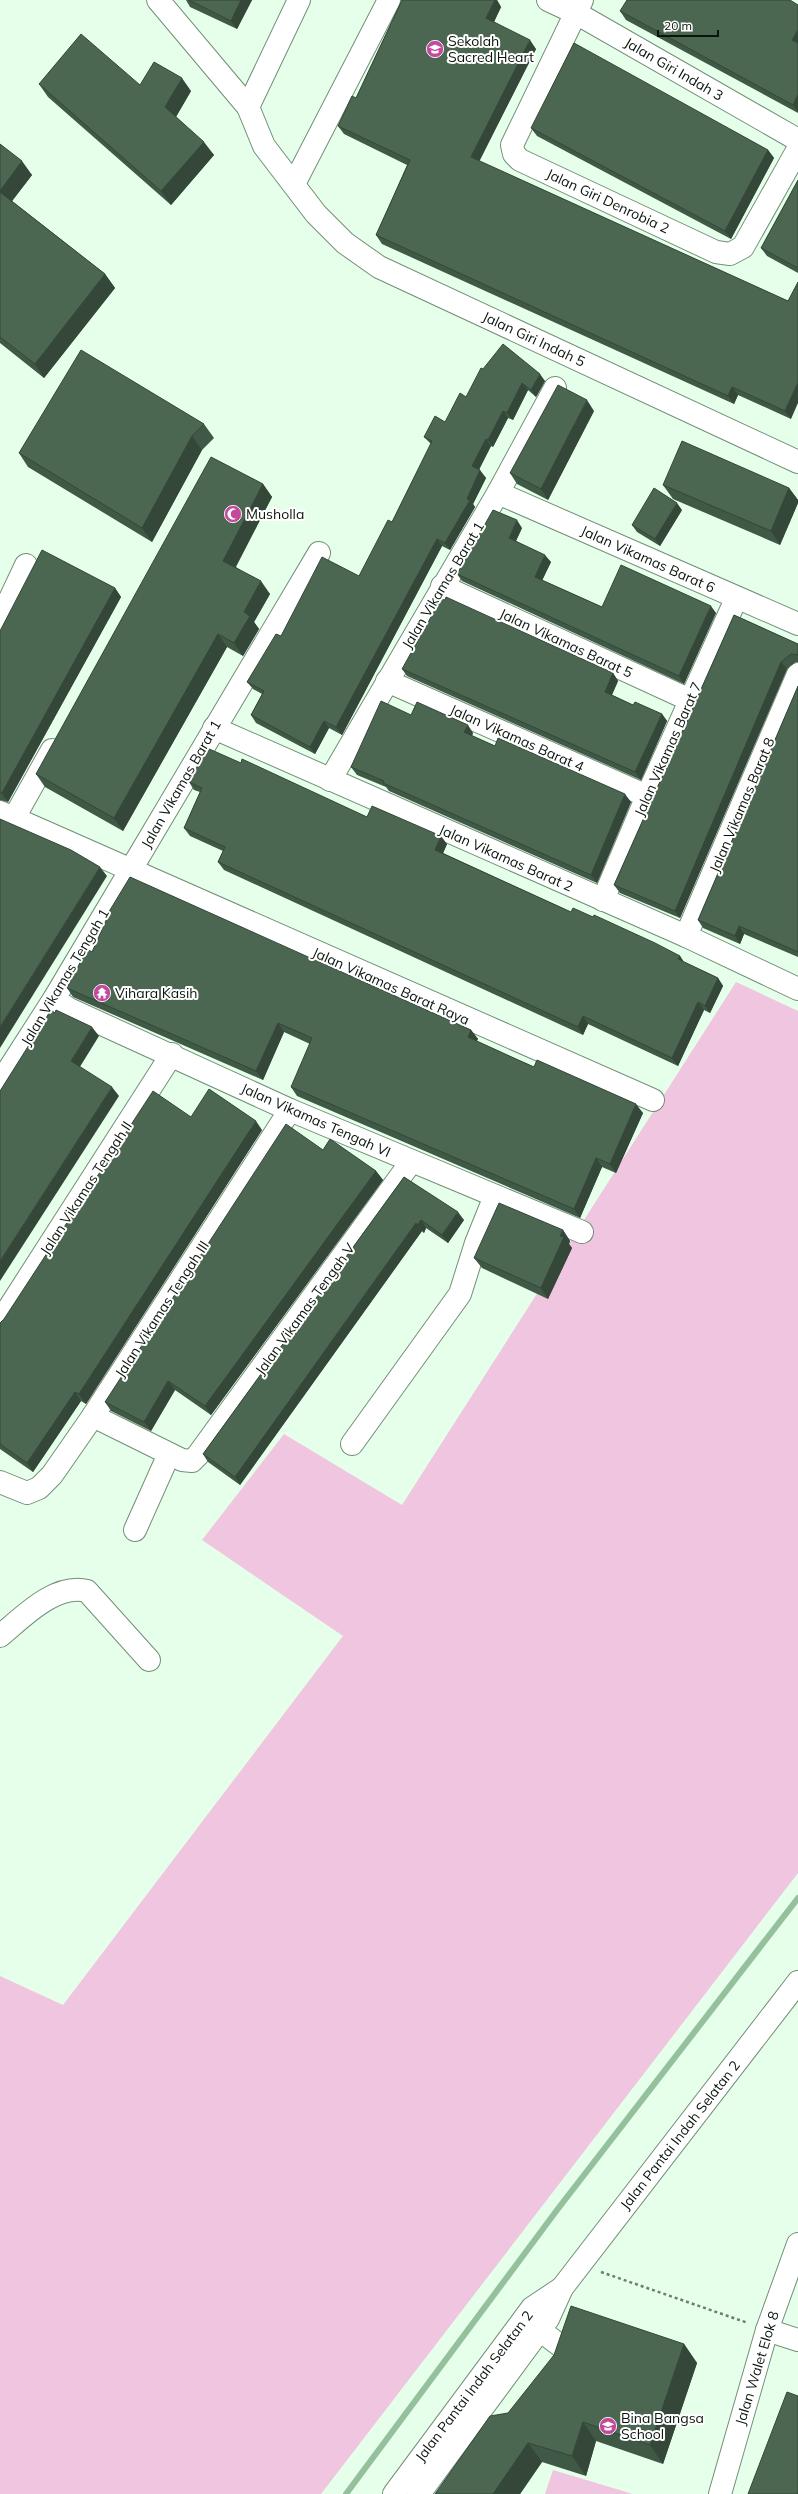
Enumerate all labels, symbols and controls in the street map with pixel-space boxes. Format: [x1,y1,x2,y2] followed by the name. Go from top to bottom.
[658,12,718,38] scale bar
[664,18,692,33] text: 20 m
[448,32,534,66] place label: Sekolah Sacred Heart
[621,33,727,105] street label: Jalan Giri Indah 3
[425,39,445,59] school or university icon: Sekolah Sacred Heart
[544,165,672,237] street label: Jalan Giri Denrobia 2
[480,307,588,371] street label: Jalan Giri Indah 5
[223,504,243,524] mosque icon: Musholla
[246,505,304,523] place label: Musholla
[398,518,488,652] street label: Jalan Vikamas Barat 1
[578,521,718,597] street label: Jalan Vikamas Barat 6
[497,604,635,682] street label: Jalan Vikamas Barat 5
[630,679,706,819] street label: Jalan Vikamas Barat 7
[447,700,587,776] street label: Jalan Vikamas Barat 4
[137,717,225,851] street label: Jalan Vikamas Barat 1
[705,735,779,875] street label: Jalan Vikamas Barat 8
[436,820,576,896] street label: Jalan Vikamas Barat 2
[17,905,113,1049] street label: Jalan Vikamas Tengah 1
[310,943,472,1029] street label: Jalan Vikamas Barat Raya
[92,983,112,1003] temple icon: Vihara Kasih
[115,984,198,1002] place label: Vihara Kasih
[238,1079,394,1161] street label: Jalan Vikamas Tengah VI
[36,1118,136,1258] street label: Jalan Vikamas Tengah II
[111,1237,213,1381] street label: Jalan Vikamas Tengah III
[251,1240,359,1378] street label: Jalan Vikamas Tengah V
[616,2057,744,2213] street label: Jalan Pantai Indah Selatan 2
[411,2307,537,2465] street label: Jalan Pantai Indah Selatan 2
[731,2309,783,2427] street label: Jalan Walet Elok 8
[621,2409,704,2443] place label: Bina Bangsa School
[598,2416,618,2436] school or university icon: Bina Bangsa School

